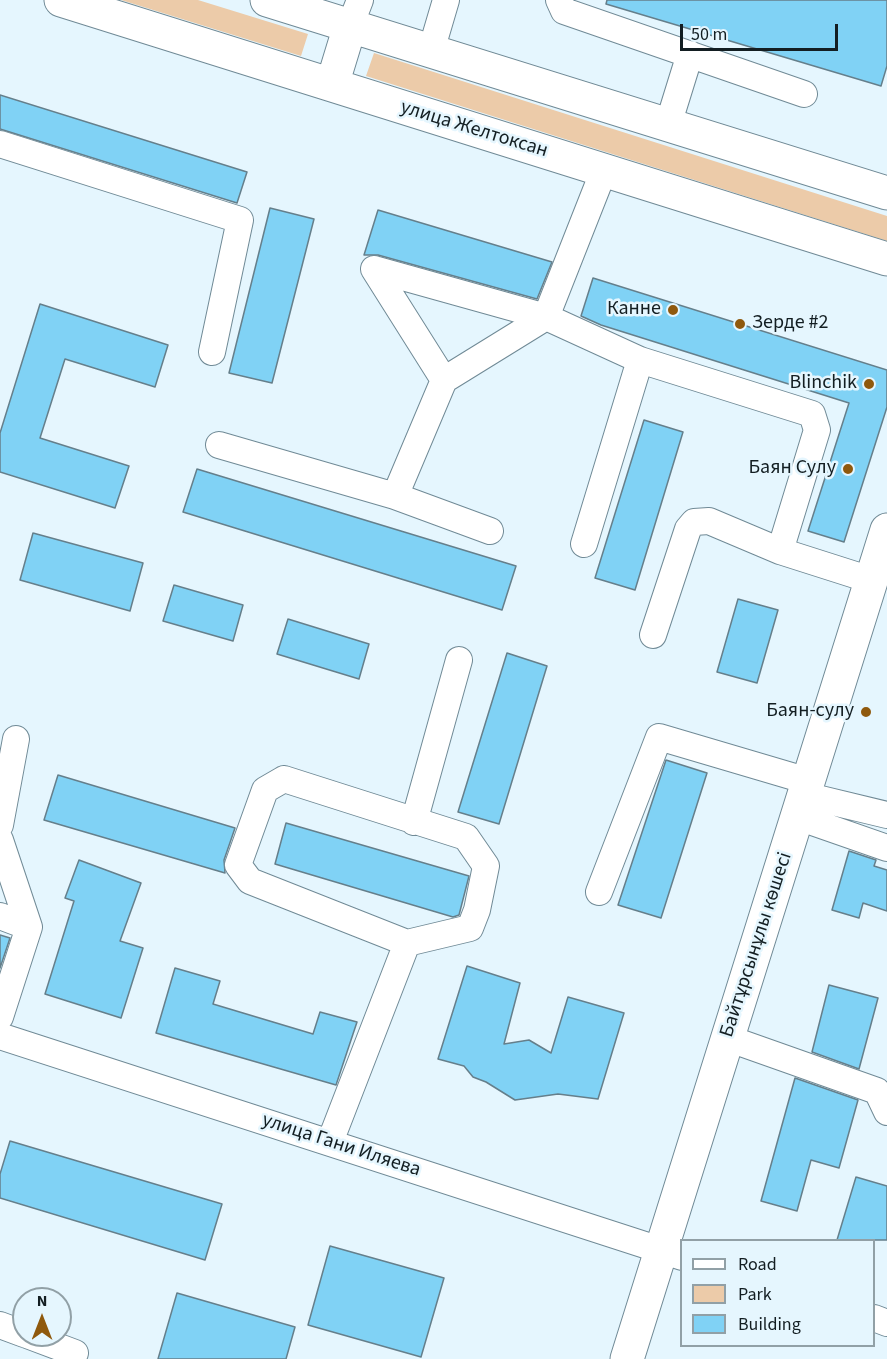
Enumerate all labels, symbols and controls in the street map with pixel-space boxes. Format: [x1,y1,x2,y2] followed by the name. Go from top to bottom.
[683,12,840,50] scale bar
[691,22,727,47] text: 50 m
[397,96,551,164] street label: улица Желтоксан
[607,298,661,322] place label: Канне
[666,303,680,317] marker: Канне
[752,312,828,336] place label: Зерде #2
[733,317,747,331] marker: Зерде #2
[789,372,857,396] place label: Blinchik
[862,377,876,391] marker: Blinchik
[748,457,836,481] place label: Баян Сулу
[841,462,855,476] marker: Баян Сулу
[766,700,854,724] place label: Баян-сулу
[859,705,873,719] marker: Баян-сулу
[716,849,798,1041] street label: Байтұрсынұлы көшесі
[259,1109,423,1183] street label: улица Гани Иляева
[680,1239,875,1347] legend
[738,1252,777,1277] text: Road
[738,1282,772,1307] text: Park
[12,1287,72,1347] north arrow
[37,1290,47,1312] text: N
[738,1312,801,1337] text: Building

